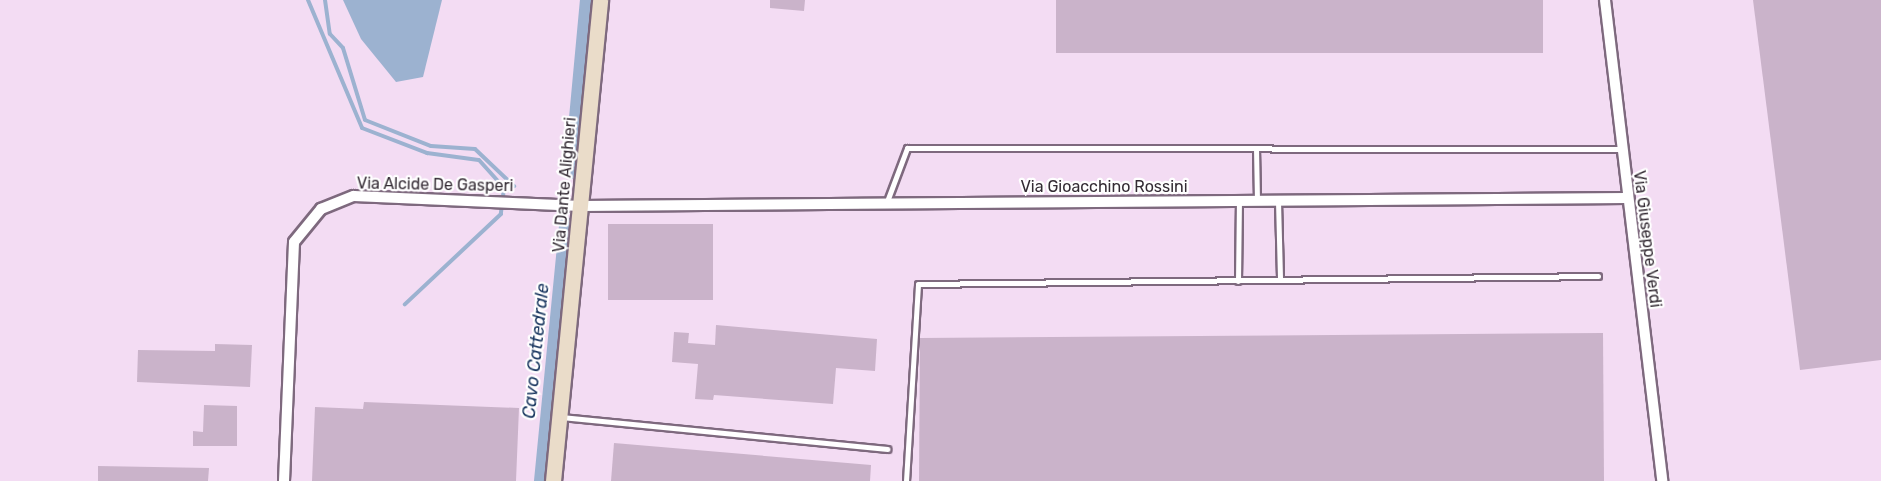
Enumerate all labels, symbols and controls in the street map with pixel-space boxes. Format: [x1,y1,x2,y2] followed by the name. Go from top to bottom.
[550,116,580,254] street label: Via Dante Alighieri
[1629,169,1665,309] street label: Via Giuseppe Verdi
[356,174,514,196] street label: Via Alcide De Gasperi
[1020,177,1188,197] street label: Via Gioacchino Rossini
[518,282,554,420] water label: Cavo Cattedrale

